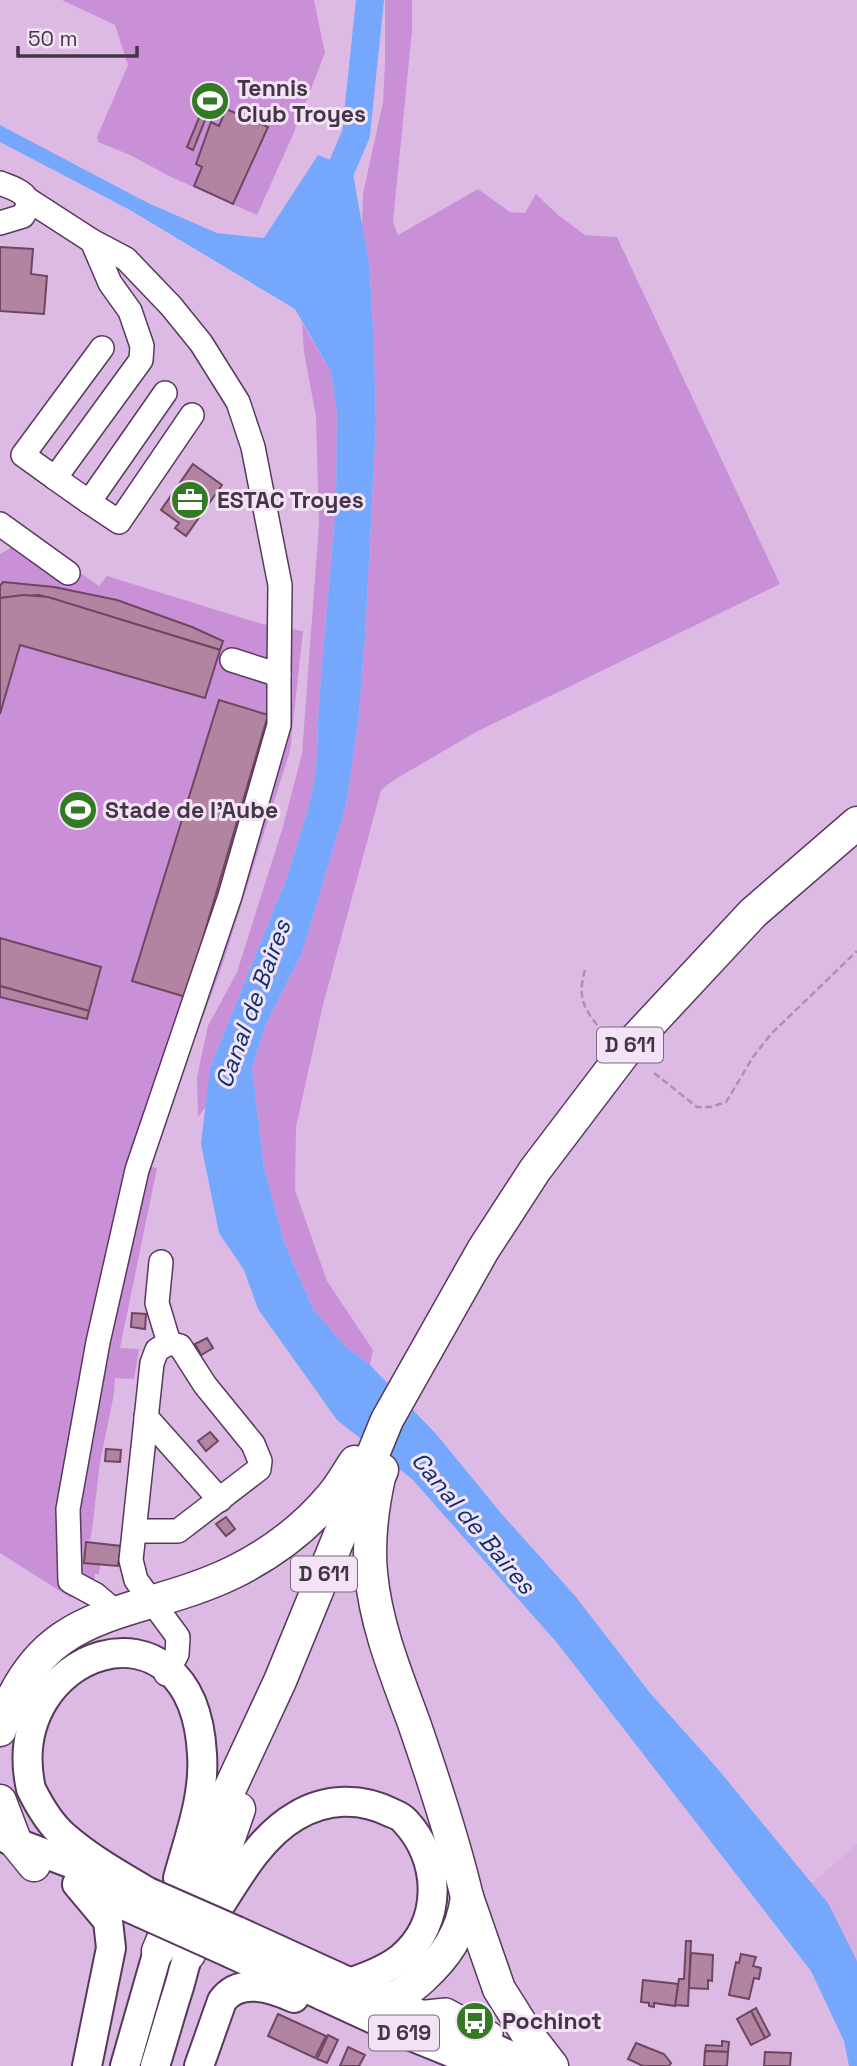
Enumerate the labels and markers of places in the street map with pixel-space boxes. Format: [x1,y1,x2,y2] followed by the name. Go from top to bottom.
[237,73,366,129] place label: Tennis Club Troyes
[189,80,231,122] sports icon: Tennis Club Troyes
[169,479,211,521] office icon: ESTAC Troyes
[217,485,364,515] place label: ESTAC Troyes
[57,789,99,831] sports icon: Stade de l’Aube
[105,795,278,825] place label: Stade de l’Aube
[454,2000,496,2042] bus stop icon: Pochinot
[502,2006,602,2036] place label: Pochinot

